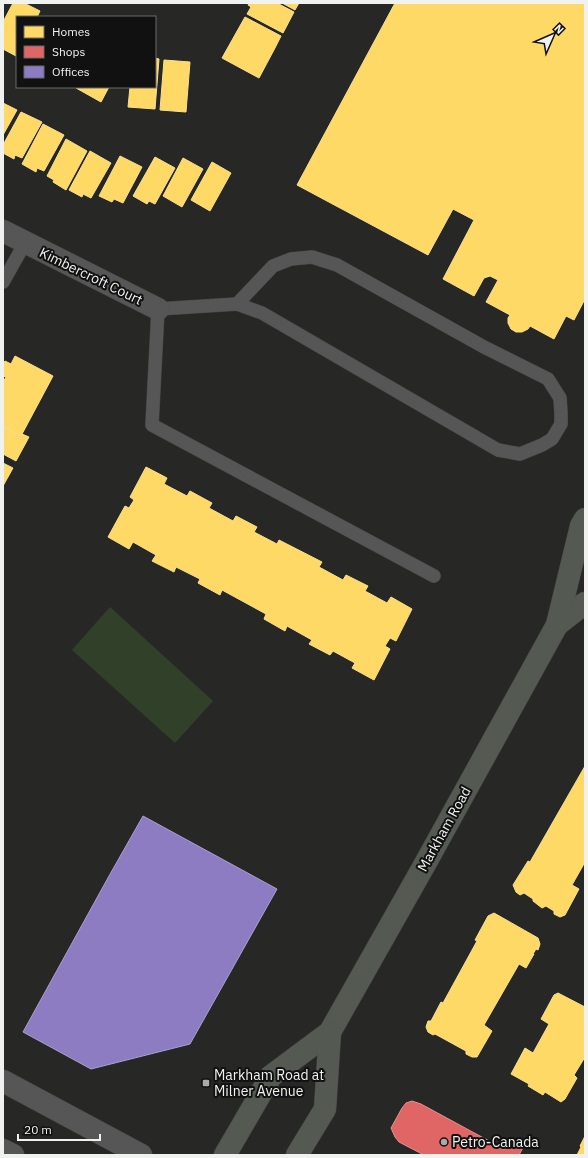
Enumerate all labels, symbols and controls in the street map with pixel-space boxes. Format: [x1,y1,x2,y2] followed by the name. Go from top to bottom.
[16,16,156,88] legend
[532,16,572,56] north arrow
[551,21,567,37] text: N
[52,24,90,39] text: Homes
[52,44,85,59] text: Shops
[52,64,90,79] text: Offices
[36,243,146,309] street label: Kimbercroft Court
[413,783,475,875] street label: Markham Road
[214,1066,324,1100] place label: Markham Road at Milner Avenue
[201,1078,211,1088] marker: Markham Road at Milner Avenue
[18,1116,100,1142] scale bar
[24,1122,52,1137] text: 20 m
[452,1133,539,1151] place label: Petro-Canada
[439,1137,449,1147] marker: Petro-Canada

